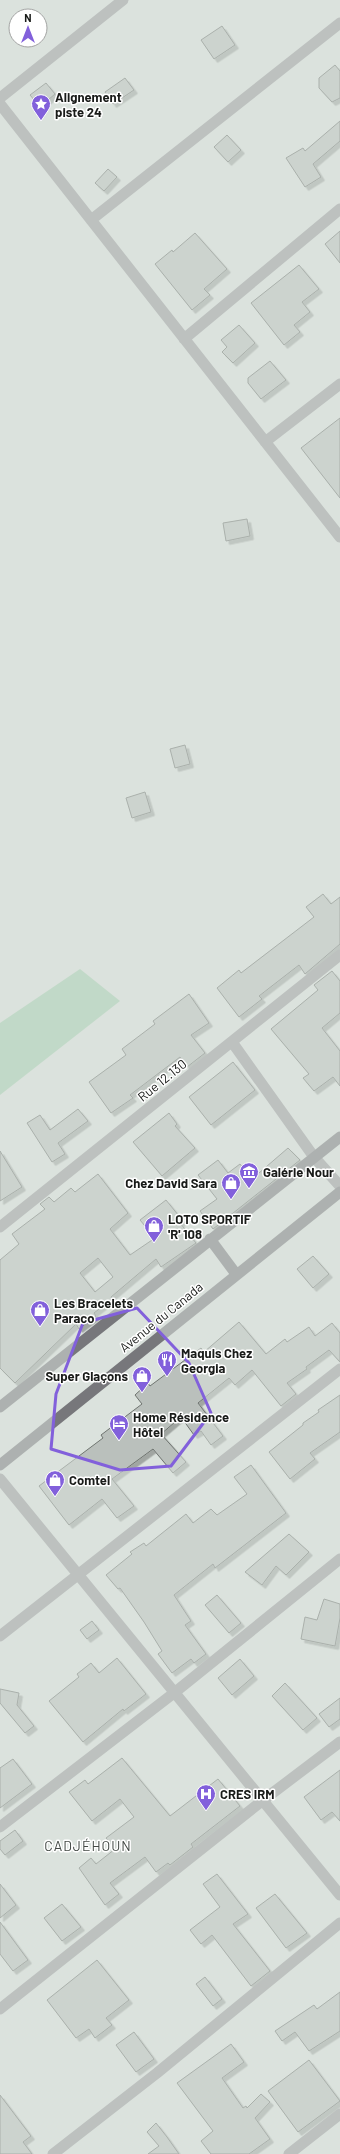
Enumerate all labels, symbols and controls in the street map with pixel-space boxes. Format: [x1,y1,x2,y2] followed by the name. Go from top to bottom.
[8,8,48,48] north arrow
[24,11,32,24] text: N
[55,89,122,120] place label: Alignement piste 24
[30,93,52,121] place icon: Alignement piste 24
[134,1055,190,1105] street label: Rue 12.130
[238,1161,260,1189] museum icon: Galérie Nour
[263,1164,334,1180] place label: Galérie Nour
[220,1172,242,1200] shop icon: Chez David Sara
[125,1175,217,1191] place label: Chez David Sara
[168,1211,252,1242] place label: LOTO SPORTIF 'R' 108
[143,1215,165,1243] shop icon: LOTO SPORTIF 'R' 108
[116,1279,206,1355] street label: Avenue du Canada
[54,1295,133,1326] place label: Les Bracelets Paraco
[29,1299,51,1327] shop icon: Les Bracelets Paraco
[181,1345,252,1376] place label: Maquis Chez Georgia
[156,1349,178,1377] restaurant icon: Maquis Chez Georgia
[131,1365,153,1393] shop icon: Super Glaçons
[45,1368,128,1384] place label: Super Glaçons
[133,1409,229,1440] place label: Home Résidence Hôtel
[108,1413,130,1441] hotel icon: Home Résidence Hôtel
[44,1469,66,1497] shop icon: Comtel
[69,1472,110,1488] place label: Comtel
[195,1783,217,1811] hospital icon: CRES IRM
[220,1786,275,1802] place label: CRES IRM
[44,1837,132,1854] district label: CADJÉHOUN

